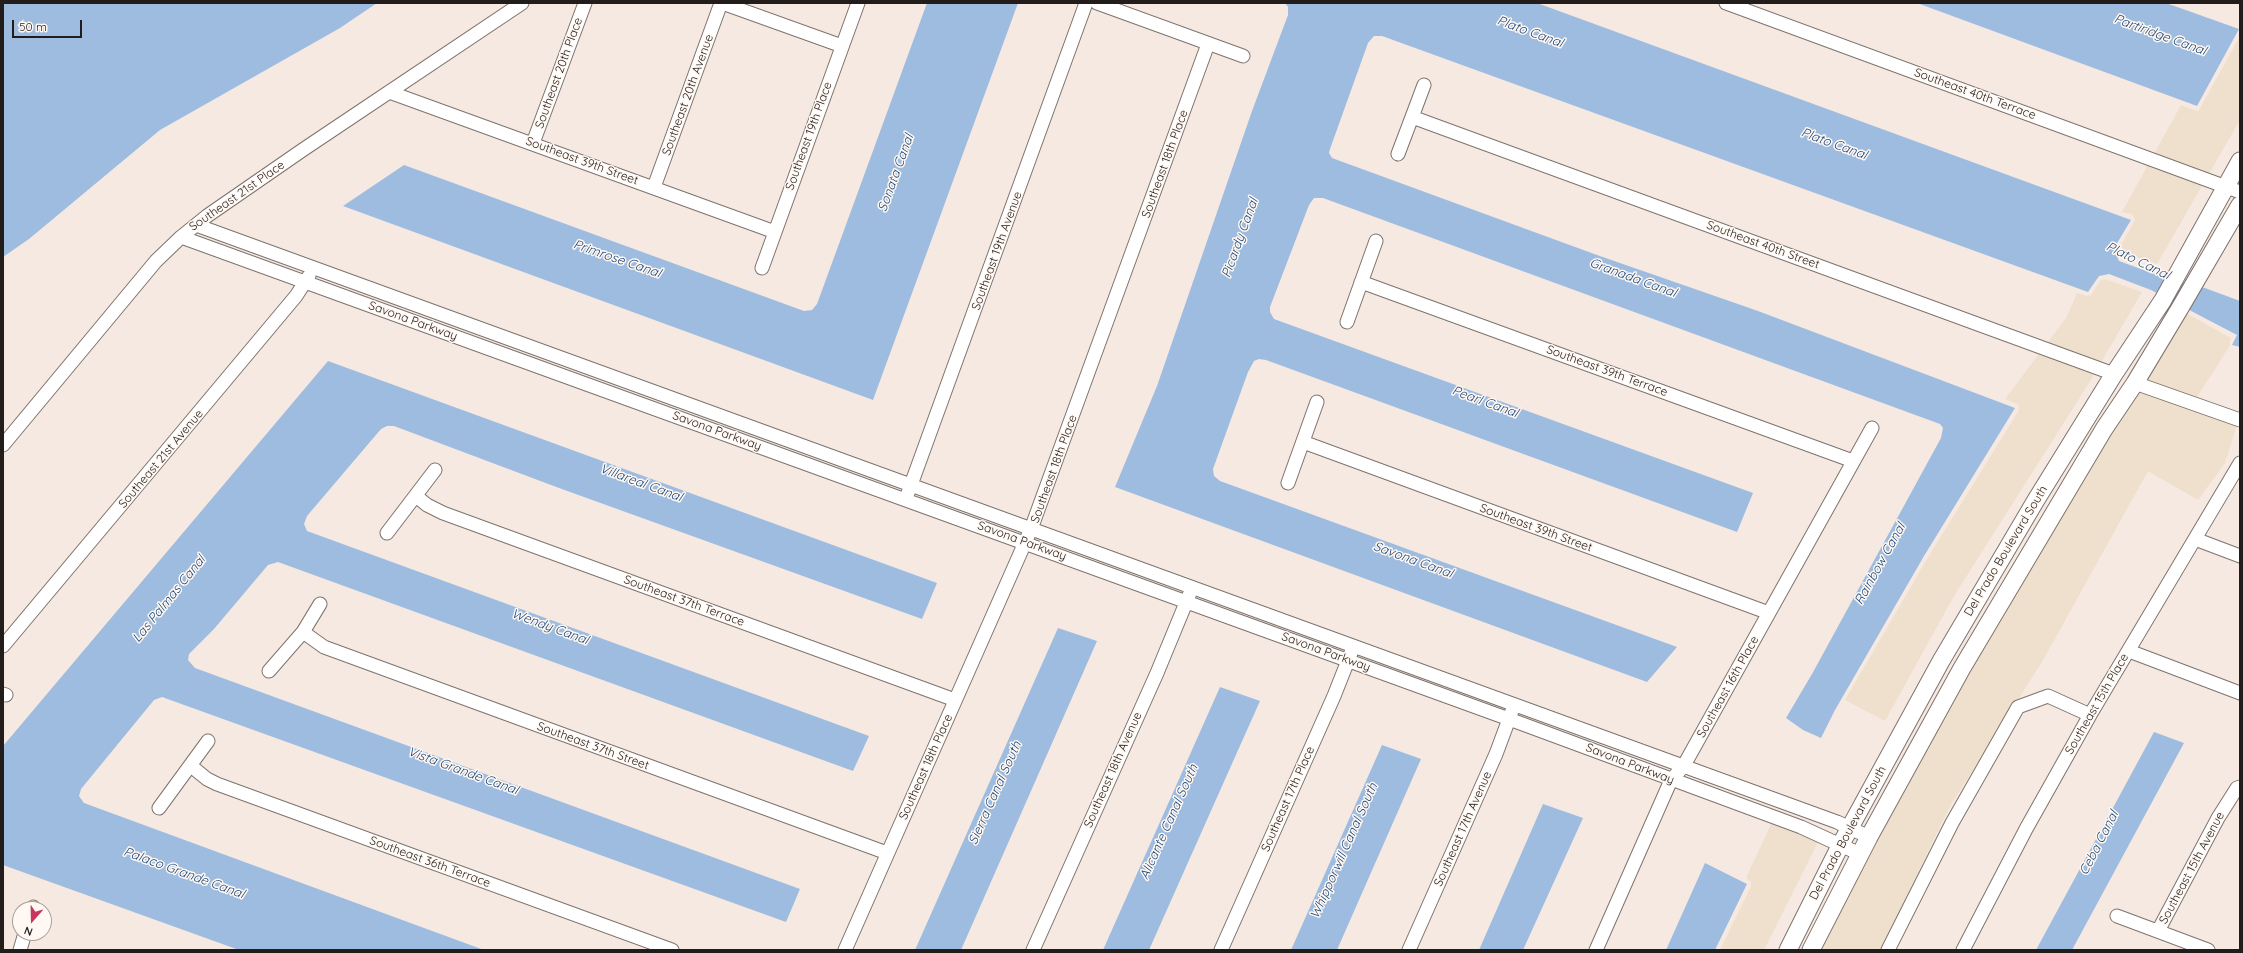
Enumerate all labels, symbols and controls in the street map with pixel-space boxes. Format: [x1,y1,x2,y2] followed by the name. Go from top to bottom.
[2112,11,2208,59] water label: Partiridge Canal
[14,12,84,38] scale bar
[1495,13,1565,51] water label: Plato Canal
[532,16,586,130] street label: Southeast 20th Place
[19,19,47,34] text: 50 m
[659,33,717,157] street label: Southeast 20th Avenue
[1912,65,2038,123] street label: Southeast 40th Terrace
[783,80,835,192] street label: Southeast 19th Place
[1139,108,1191,220] street label: Southeast 18th Place
[1799,125,1869,163] water label: Plato Canal
[875,132,917,214] water label: Sonata Canal
[524,134,640,188] street label: Southeast 39th Street
[187,158,287,234] street label: Southeast 21st Place
[969,190,1025,312] street label: Southeast 19th Avenue
[1218,196,1262,280] water label: Picardy Canal
[1705,218,1821,272] street label: Southeast 40th Street
[571,237,663,281] water label: Primrose Canal
[2104,239,2172,283] water label: Plato Canal
[1587,255,1679,301] water label: Granada Canal
[367,298,459,344] street label: Savona Parkway
[1544,342,1670,400] street label: Southeast 39th Terrace
[1450,383,1520,421] water label: Pearl Canal
[116,407,206,511] street label: Southeast 21st Avenue
[671,408,763,454] street label: Savona Parkway
[1028,413,1080,525] street label: Southeast 18th Place
[598,461,684,505] water label: Villareal Canal
[1961,483,2051,619] street label: Del Prado Boulevard South
[1478,501,1594,555] street label: Southeast 39th Street
[976,518,1068,564] street label: Savona Parkway
[1851,521,1909,607] water label: Rainbow Canal
[1371,538,1455,582] water label: Savona Canal
[129,552,209,646] water label: Las Palmas Canal
[622,572,746,630] street label: Southeast 37th Terrace
[509,606,591,648] water label: Wendy Canal
[1280,629,1372,675] street label: Savona Parkway
[1694,634,1762,740] street label: Southeast 16th Place
[2062,651,2132,757] street label: Southeast 15th Place
[1081,710,1145,830] street label: Southeast 18th Avenue
[896,712,956,822] street label: Southeast 18th Place
[535,719,651,773] street label: Southeast 37th Street
[965,739,1025,847] water label: Sierra Canal South
[1584,741,1676,787] street label: Savona Parkway
[406,744,520,798] water label: Vista Grande Canal
[1258,744,1318,854] street label: Southeast 17th Place
[1137,762,1201,882] water label: Alicante Canal South
[1807,764,1889,902] street label: Del Prado Boulevard South
[1431,769,1495,889] street label: Southeast 17th Avenue
[1307,781,1381,921] water label: Whipporwill Canal South
[2076,808,2122,878] water label: Ceba Canal
[2156,809,2228,927] street label: Southeast 15th Avenue
[368,833,492,891] street label: Southeast 36th Terrace
[121,844,247,902] water label: Palaco Grande Canal
[12,901,52,941] north arrow
[22,923,34,939] text: N

